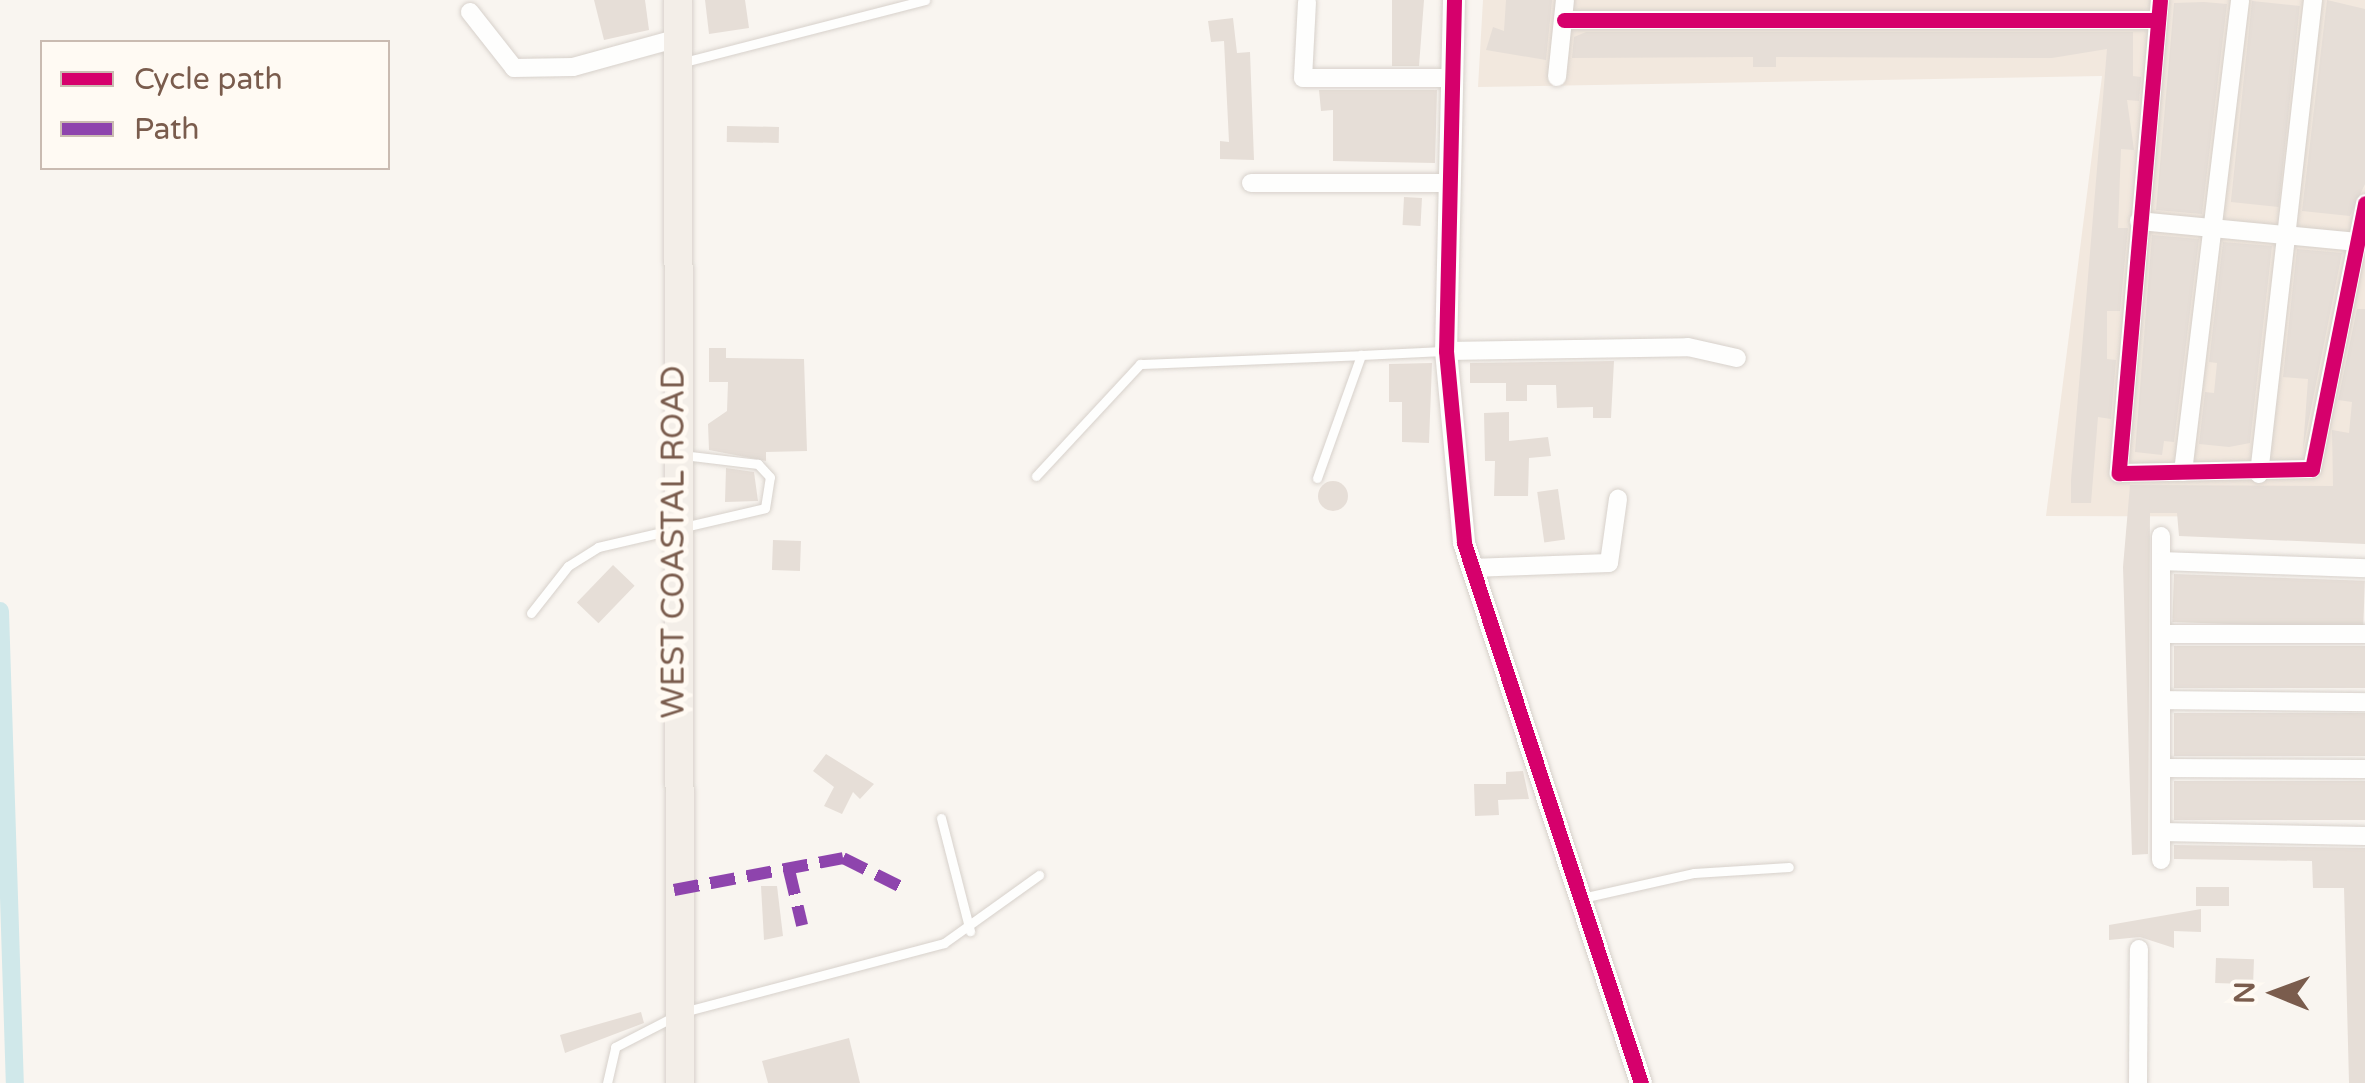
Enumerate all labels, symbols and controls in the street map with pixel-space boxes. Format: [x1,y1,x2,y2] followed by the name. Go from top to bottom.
[40,40,390,170] legend
[134,61,283,98] text: Cycle path
[134,111,200,148] text: Path
[655,366,693,718] street label: WEST COASTAL ROAD
[2225,943,2325,1043] north arrow
[2228,981,2262,1004] text: N

